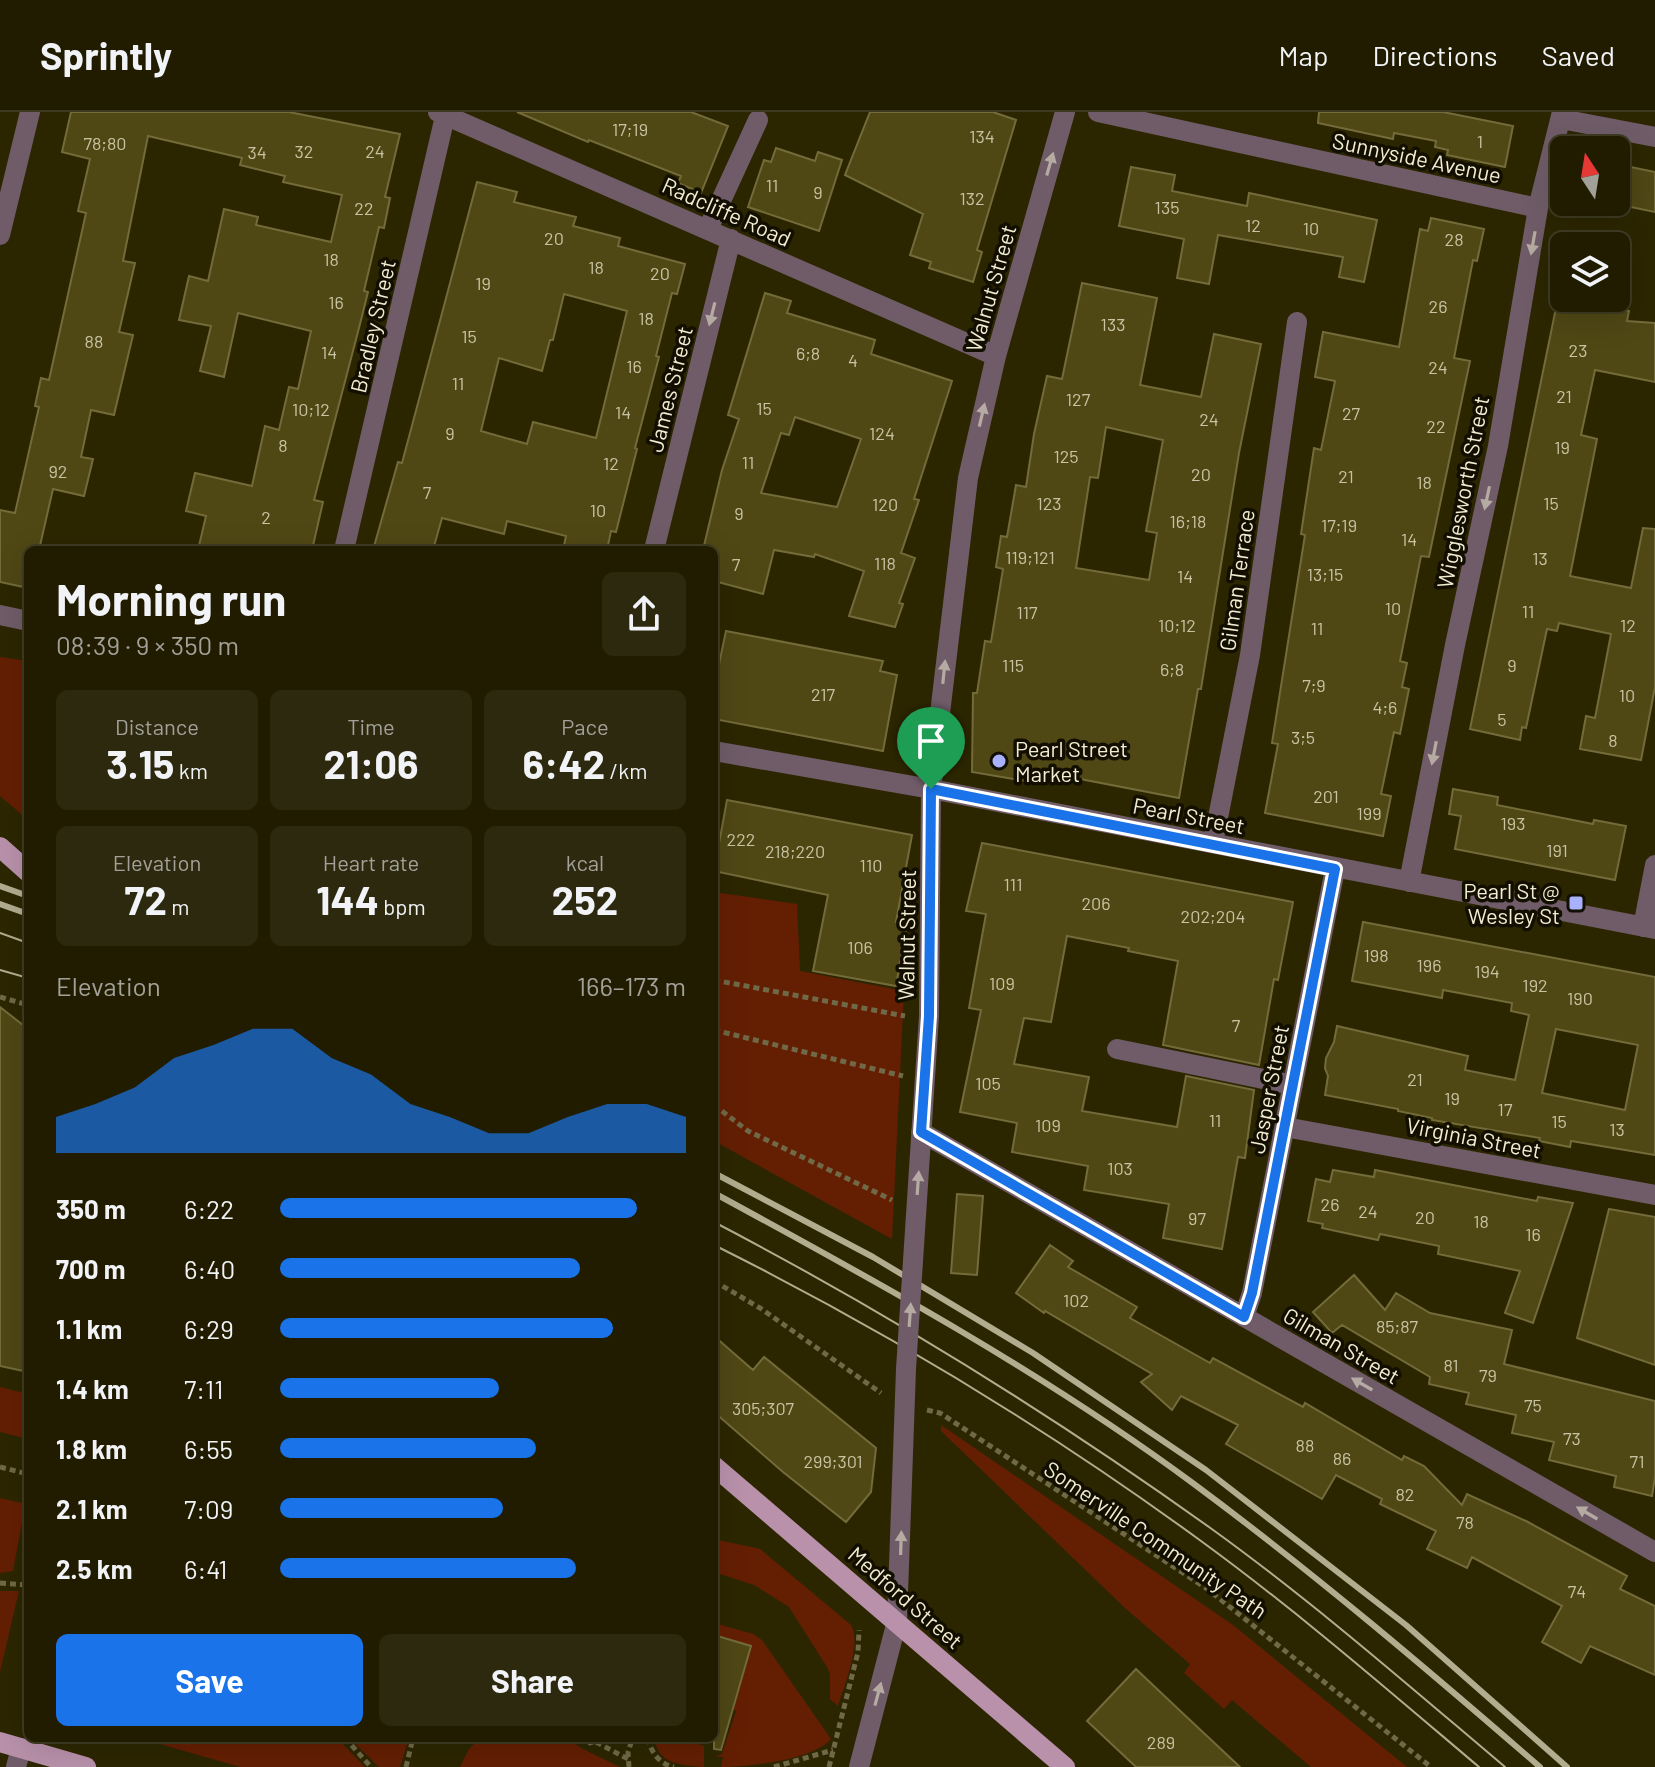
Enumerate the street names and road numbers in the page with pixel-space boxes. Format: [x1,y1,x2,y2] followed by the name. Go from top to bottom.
[1330,126,1504,188] street label: Sunnyside Avenue
[659,171,795,251] street label: Radcliffe Road
[959,222,1021,354] street label: Walnut Street
[344,257,400,395] street label: Bradley Street
[641,323,697,455] street label: James Street
[1431,394,1493,590] street label: Wigglesworth Street
[1213,507,1259,653] street label: Gilman Terrace
[1131,791,1247,839] street label: Pearl Street
[892,869,920,1001] street label: Walnut Street
[1243,1022,1293,1156] street label: Jasper Street
[1404,1111,1544,1163] street label: Virginia Street
[1279,1301,1405,1389] street label: Gilman Street
[1040,1455,1272,1623] street label: Somerville Community Path
[844,1540,968,1654] street label: Medford Street

